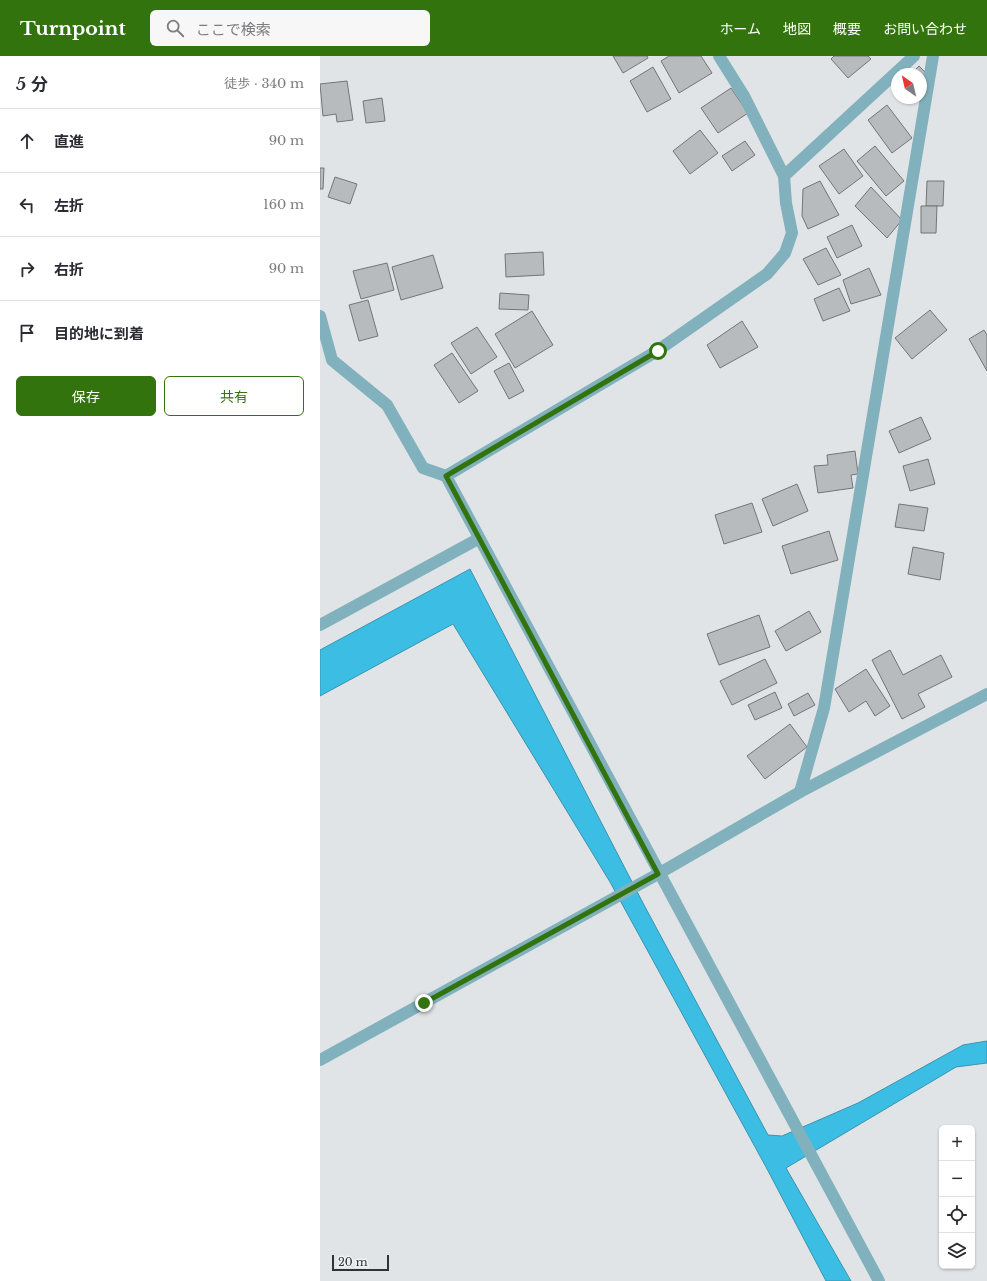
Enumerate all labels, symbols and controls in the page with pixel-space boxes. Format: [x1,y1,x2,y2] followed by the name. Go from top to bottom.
[150,10,430,46] search box
[20,17,126,40] text: Turnpoint
[164,17,186,39] icon: search
[196,20,271,39] text: ここで検索
[719,20,761,38] text: ホーム
[783,20,811,38] text: 地図
[833,20,861,38] text: 概要
[883,20,967,38] text: お問い合わせ
[891,68,927,104] north arrow
[16,74,48,95] text: 5 分
[224,75,304,92] text: 徒歩 · 340 m
[16,130,38,152] icon: ahead
[54,132,84,151] text: 直進
[269,132,304,149] text: 90 m
[16,194,38,216] icon: left
[54,196,84,215] text: 左折
[263,196,304,213] text: 160 m
[16,258,38,280] icon: right
[54,260,84,279] text: 右折
[269,260,304,277] text: 90 m
[16,322,38,344] icon: arrive
[54,324,144,343] text: 目的地に到着
[649,342,667,360] route start
[16,376,156,416] button: 保存
[164,376,304,416] button: 共有
[415,994,433,1012] route end
[939,1125,975,1269] map controls
[939,1125,975,1161] button: +
[939,1161,975,1197] button: −
[939,1197,975,1233] button: locate
[939,1233,975,1269] button: layers
[332,1253,389,1272] scale bar
[338,1255,368,1269] text: 20 m

